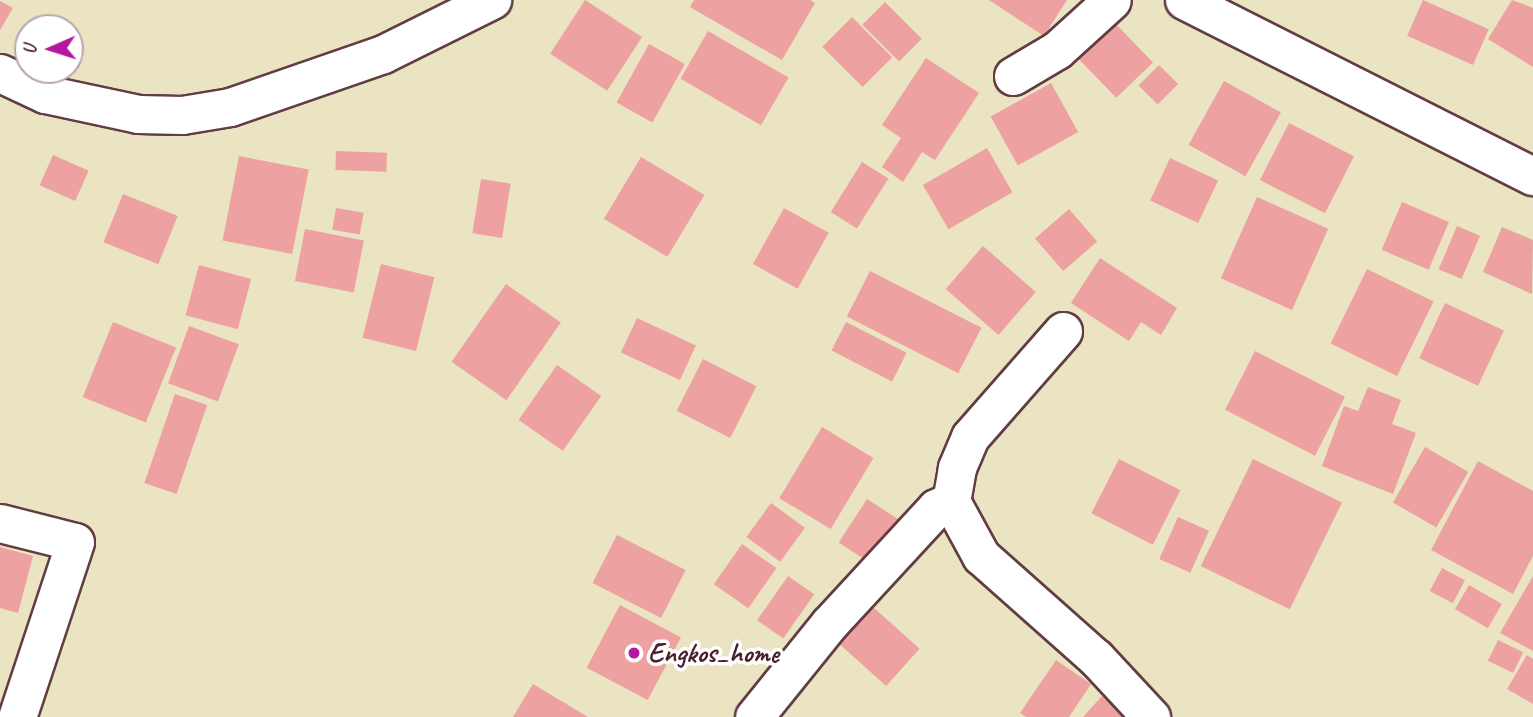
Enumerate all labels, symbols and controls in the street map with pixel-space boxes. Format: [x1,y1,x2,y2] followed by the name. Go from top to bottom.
[14,14,84,84] north arrow
[18,45,42,55] text: U
[648,636,779,670] place label: Engkos_home
[626,645,642,661] marker: Engkos_home

